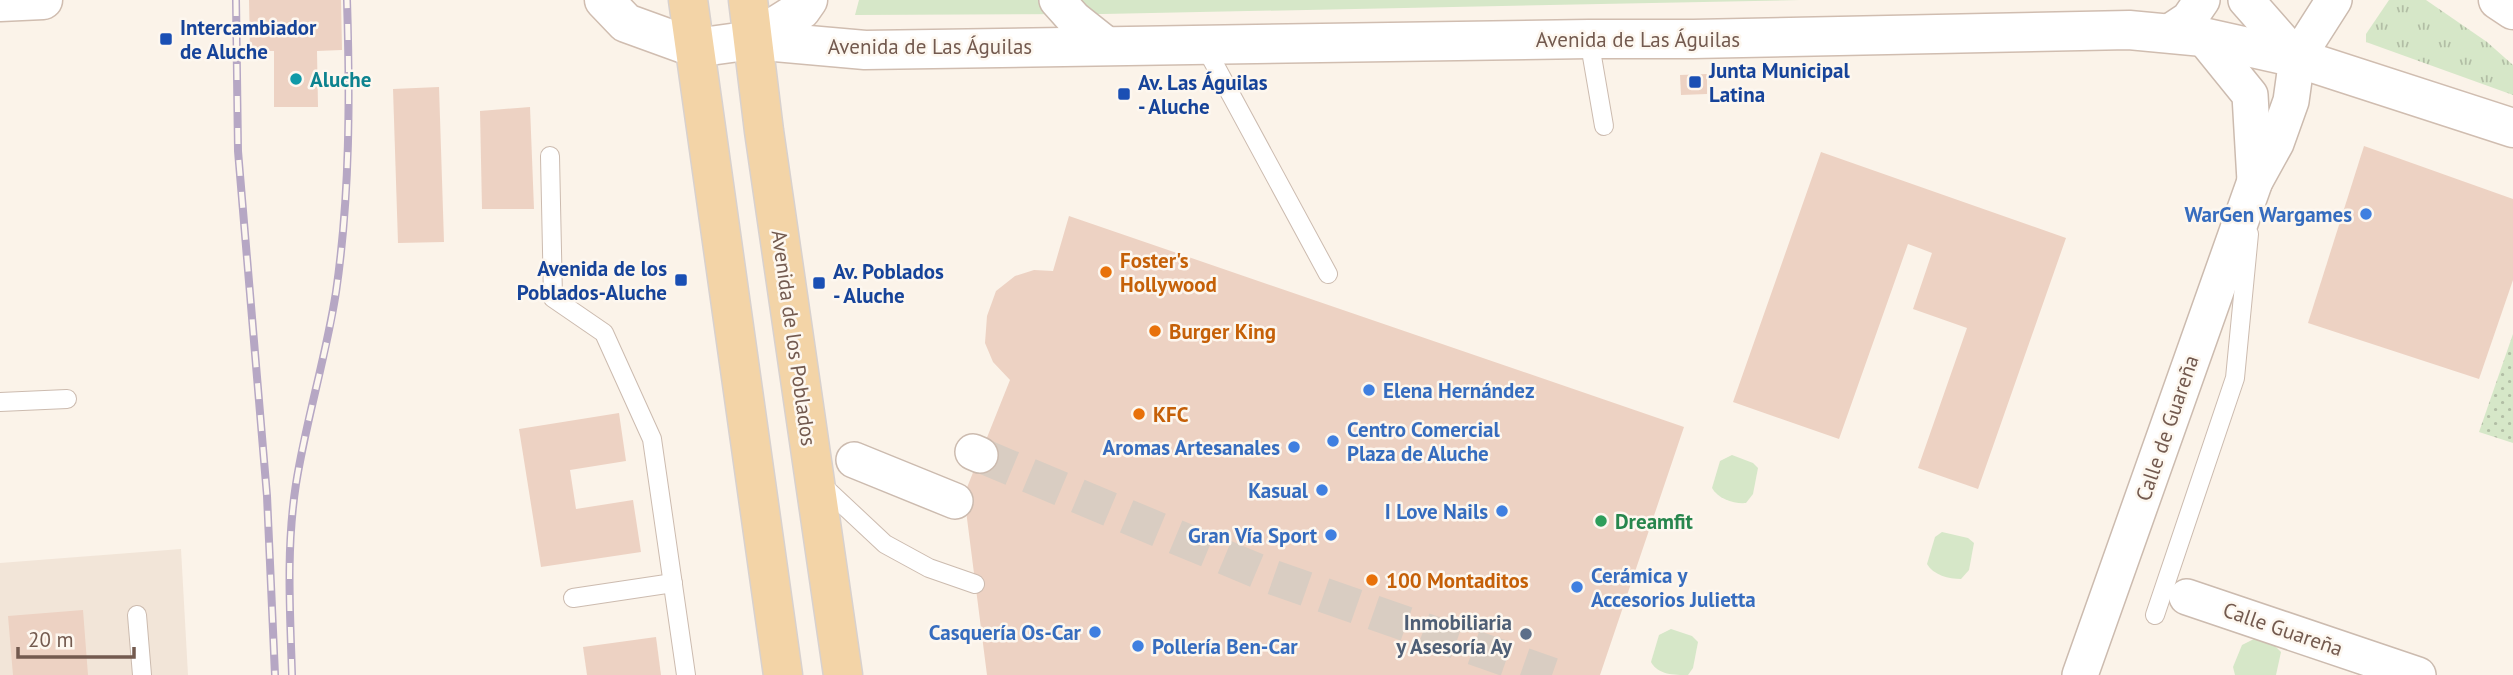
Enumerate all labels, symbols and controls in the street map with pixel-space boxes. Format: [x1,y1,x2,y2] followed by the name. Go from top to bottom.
[180,14,317,65] place label: Intercambiador de Aluche
[1536,26,1740,53] street label: Avenida de Las Águilas
[158,31,174,47] marker: Intercambiador de Aluche
[828,33,1032,60] street label: Avenida de Las Águilas
[1708,57,1851,108] place label: Junta Municipal Latina
[310,66,371,93] place label: Aluche
[1138,69,1268,120] place label: Av. Las Águilas - Aluche
[288,71,304,87] marker: Aluche
[1687,74,1703,90] marker: Junta Municipal Latina
[1116,86,1132,102] marker: Av. Las Águilas - Aluche
[2184,201,2352,228] place label: WarGen Wargames
[2358,206,2374,222] marker: WarGen Wargames
[765,228,823,448] street label: Avenida de los Poblados
[1120,247,1217,298] place label: Foster's Hollywood
[517,255,667,306] place label: Avenida de los Poblados-Aluche
[833,258,944,309] place label: Av. Poblados - Aluche
[1098,264,1114,280] marker: Foster's Hollywood
[673,272,689,288] marker: Avenida de los Poblados-Aluche
[811,275,827,291] marker: Av. Poblados - Aluche
[1169,318,1276,345] place label: Burger King
[1147,323,1163,339] marker: Burger King
[2129,352,2205,504] street label: Calle de Guareña
[1383,377,1535,404] place label: Elena Hernández
[1361,382,1377,398] marker: Elena Hernández
[1153,401,1189,428] place label: KFC
[1131,406,1147,422] marker: KFC
[1347,416,1500,467] place label: Centro Comercial Plaza de Aluche
[1325,433,1341,449] marker: Centro Comercial Plaza de Aluche
[1103,434,1280,461] place label: Aromas Artesanales
[1286,439,1302,455] marker: Aromas Artesanales
[1248,477,1309,504] place label: Kasual
[1314,482,1330,498] marker: Kasual
[1385,498,1488,525] place label: I Love Nails
[1494,503,1510,519] marker: I Love Nails
[1615,508,1694,535] place label: Dreamfit
[1593,513,1609,529] marker: Dreamfit
[1188,522,1318,549] place label: Gran Vía Sport
[1323,527,1339,543] marker: Gran Vía Sport
[1591,562,1756,613] place label: Cerámica y Accesorios Julietta
[1386,567,1529,594] place label: 100 Montaditos
[1364,572,1380,588] marker: 100 Montaditos
[1569,579,1585,595] marker: Cerámica y Accesorios Julietta
[2220,596,2346,662] street label: Calle Guareña
[1395,609,1513,660] place label: Inmobiliaria y Asesoría Ay
[18,616,133,660] scale bar
[929,619,1082,646] place label: Casquería Os-Car
[1087,624,1103,640] marker: Casquería Os-Car
[28,626,74,653] text: 20 m
[1518,626,1534,642] marker: Inmobiliaria y Asesoría Ay
[1152,633,1298,660] place label: Pollería Ben-Car
[1130,638,1146,654] marker: Pollería Ben-Car

